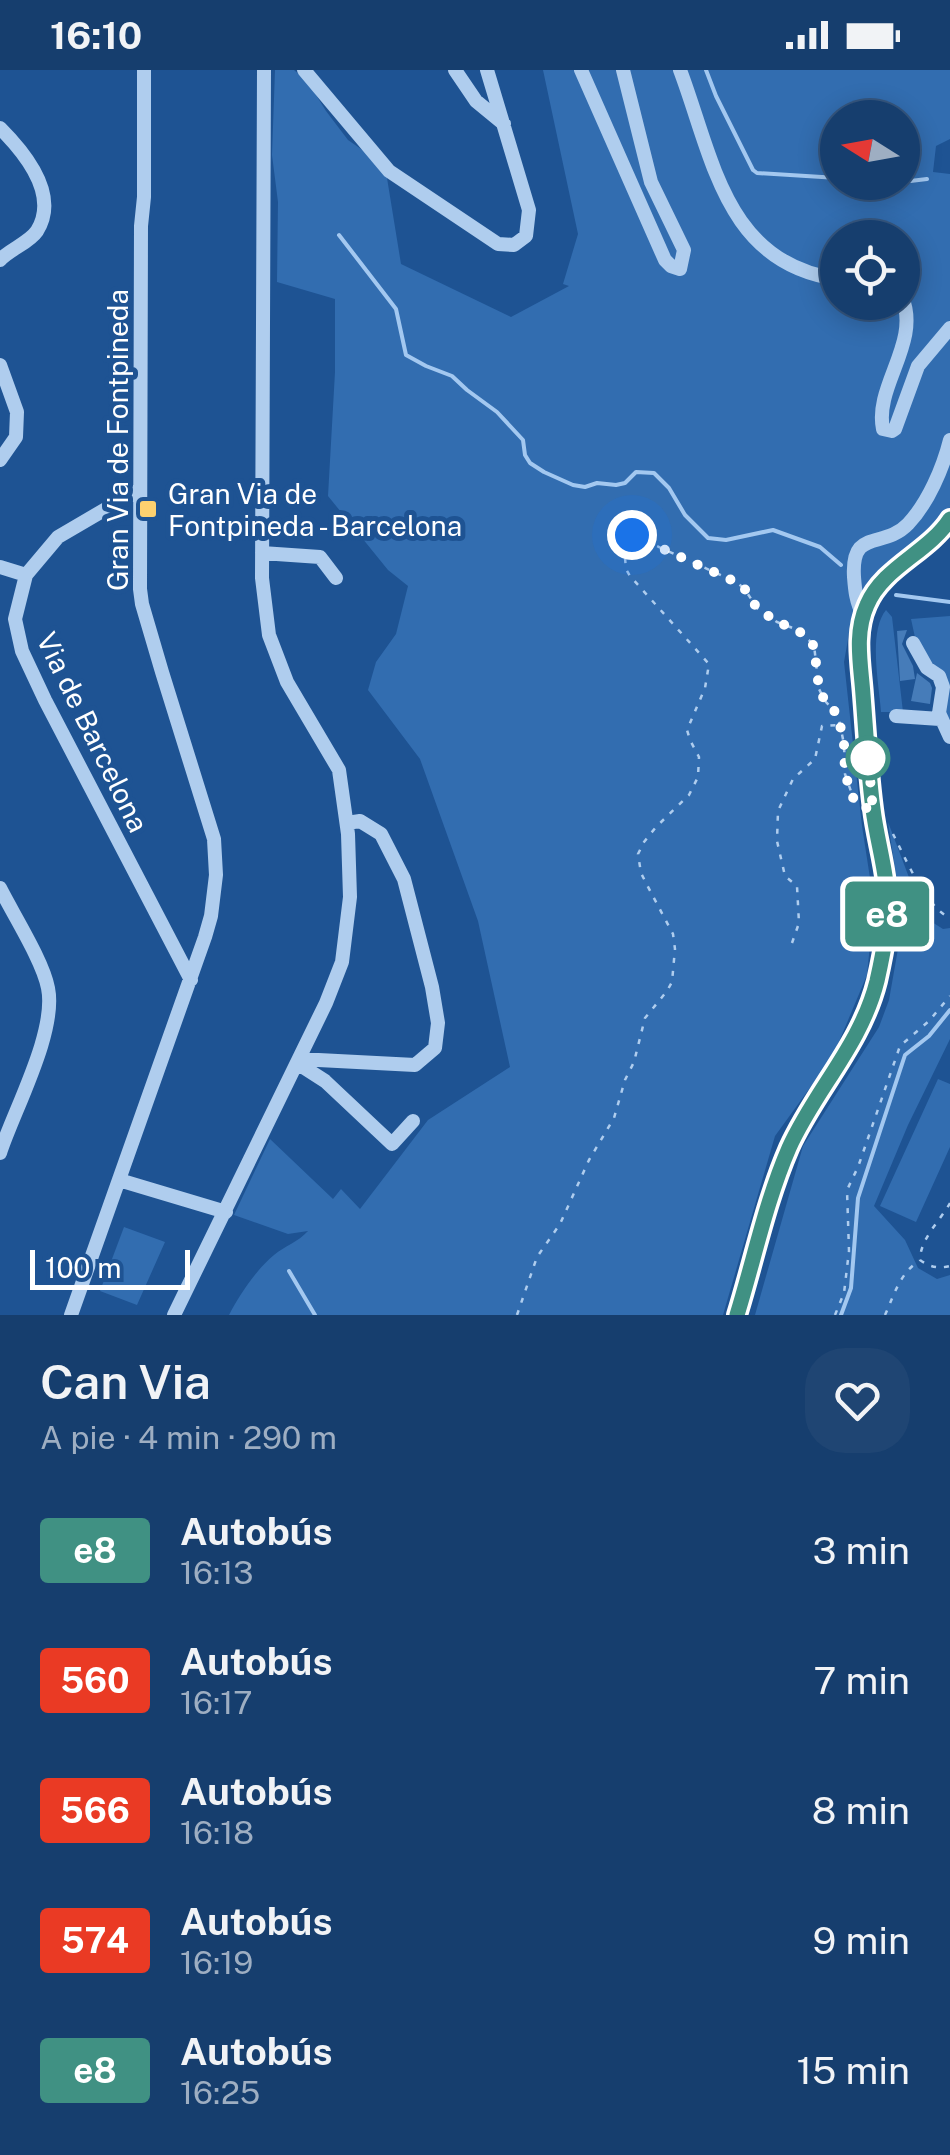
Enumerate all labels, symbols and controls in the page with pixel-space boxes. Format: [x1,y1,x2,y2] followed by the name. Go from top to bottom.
[50,13,142,58] text: 16:10
[820,100,920,200] north arrow
[820,100,920,320] map controls
[820,220,920,320] button: locate
[101,289,134,591] street label: Gran Via de Fontpineda
[168,477,462,542] place label: Gran Via de Fontpineda - Barcelona
[137,498,159,520] marker: Gran Via de Fontpineda - Barcelona
[607,510,657,560] your location
[30,627,156,837] street label: Via de Barcelona
[847,737,889,779] unlabelled marker
[842,882,932,946] line badge: e8
[865,894,909,935] text: e8
[30,1245,190,1290] scale bar
[45,1251,122,1284] text: 100 m
[805,1348,910,1453] button: heart
[40,1353,211,1410] text: Can Via
[40,1419,337,1456] text: A pie · 4 min · 290 m
[180,1509,332,1554] text: Autobús
[812,1528,910,1573] text: 3 min
[73,1530,117,1571] text: e8
[180,1554,253,1591] text: 16:13
[180,1639,332,1684] text: Autobús
[813,1658,910,1703] text: 7 min
[60,1660,130,1701] text: 560
[180,1684,252,1721] text: 16:17
[180,1769,332,1814] text: Autobús
[812,1788,910,1833] text: 8 min
[60,1790,130,1831] text: 566
[180,1814,254,1851] text: 16:18
[180,1899,332,1944] text: Autobús
[813,1918,910,1963] text: 9 min
[61,1920,129,1961] text: 574
[180,1944,253,1981] text: 16:19
[180,2029,332,2074] text: Autobús
[797,2048,910,2093] text: 15 min
[73,2050,117,2091] text: e8
[180,2074,260,2111] text: 16:25

